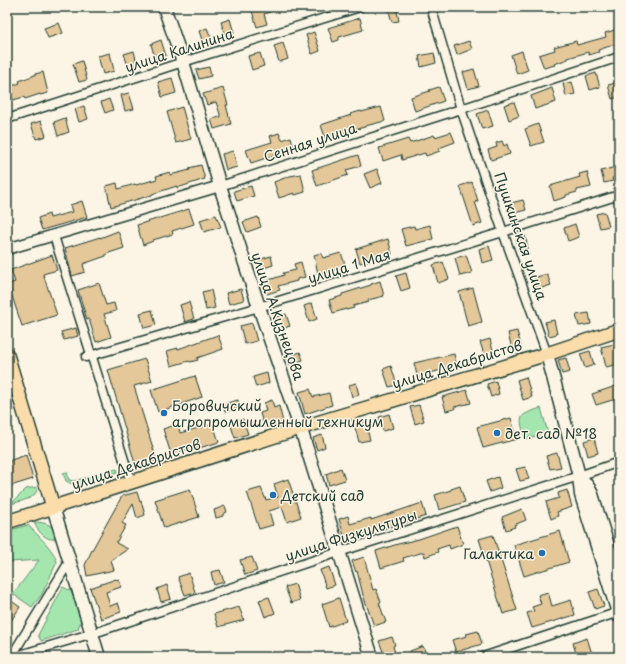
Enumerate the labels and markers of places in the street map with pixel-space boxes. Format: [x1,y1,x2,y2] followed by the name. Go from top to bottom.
[172,395,384,432] place label: Боровичский агропромышленный техникум
[159,408,169,418] marker: Боровичский агропромышленный техникум
[505,423,597,444] place label: дет. сад №18
[492,428,502,438] marker: дет. сад №18
[280,485,364,506] place label: Детский сад
[268,490,278,500] marker: Детский сад
[463,543,534,564] place label: Галактика
[537,548,547,558] marker: Галактика

